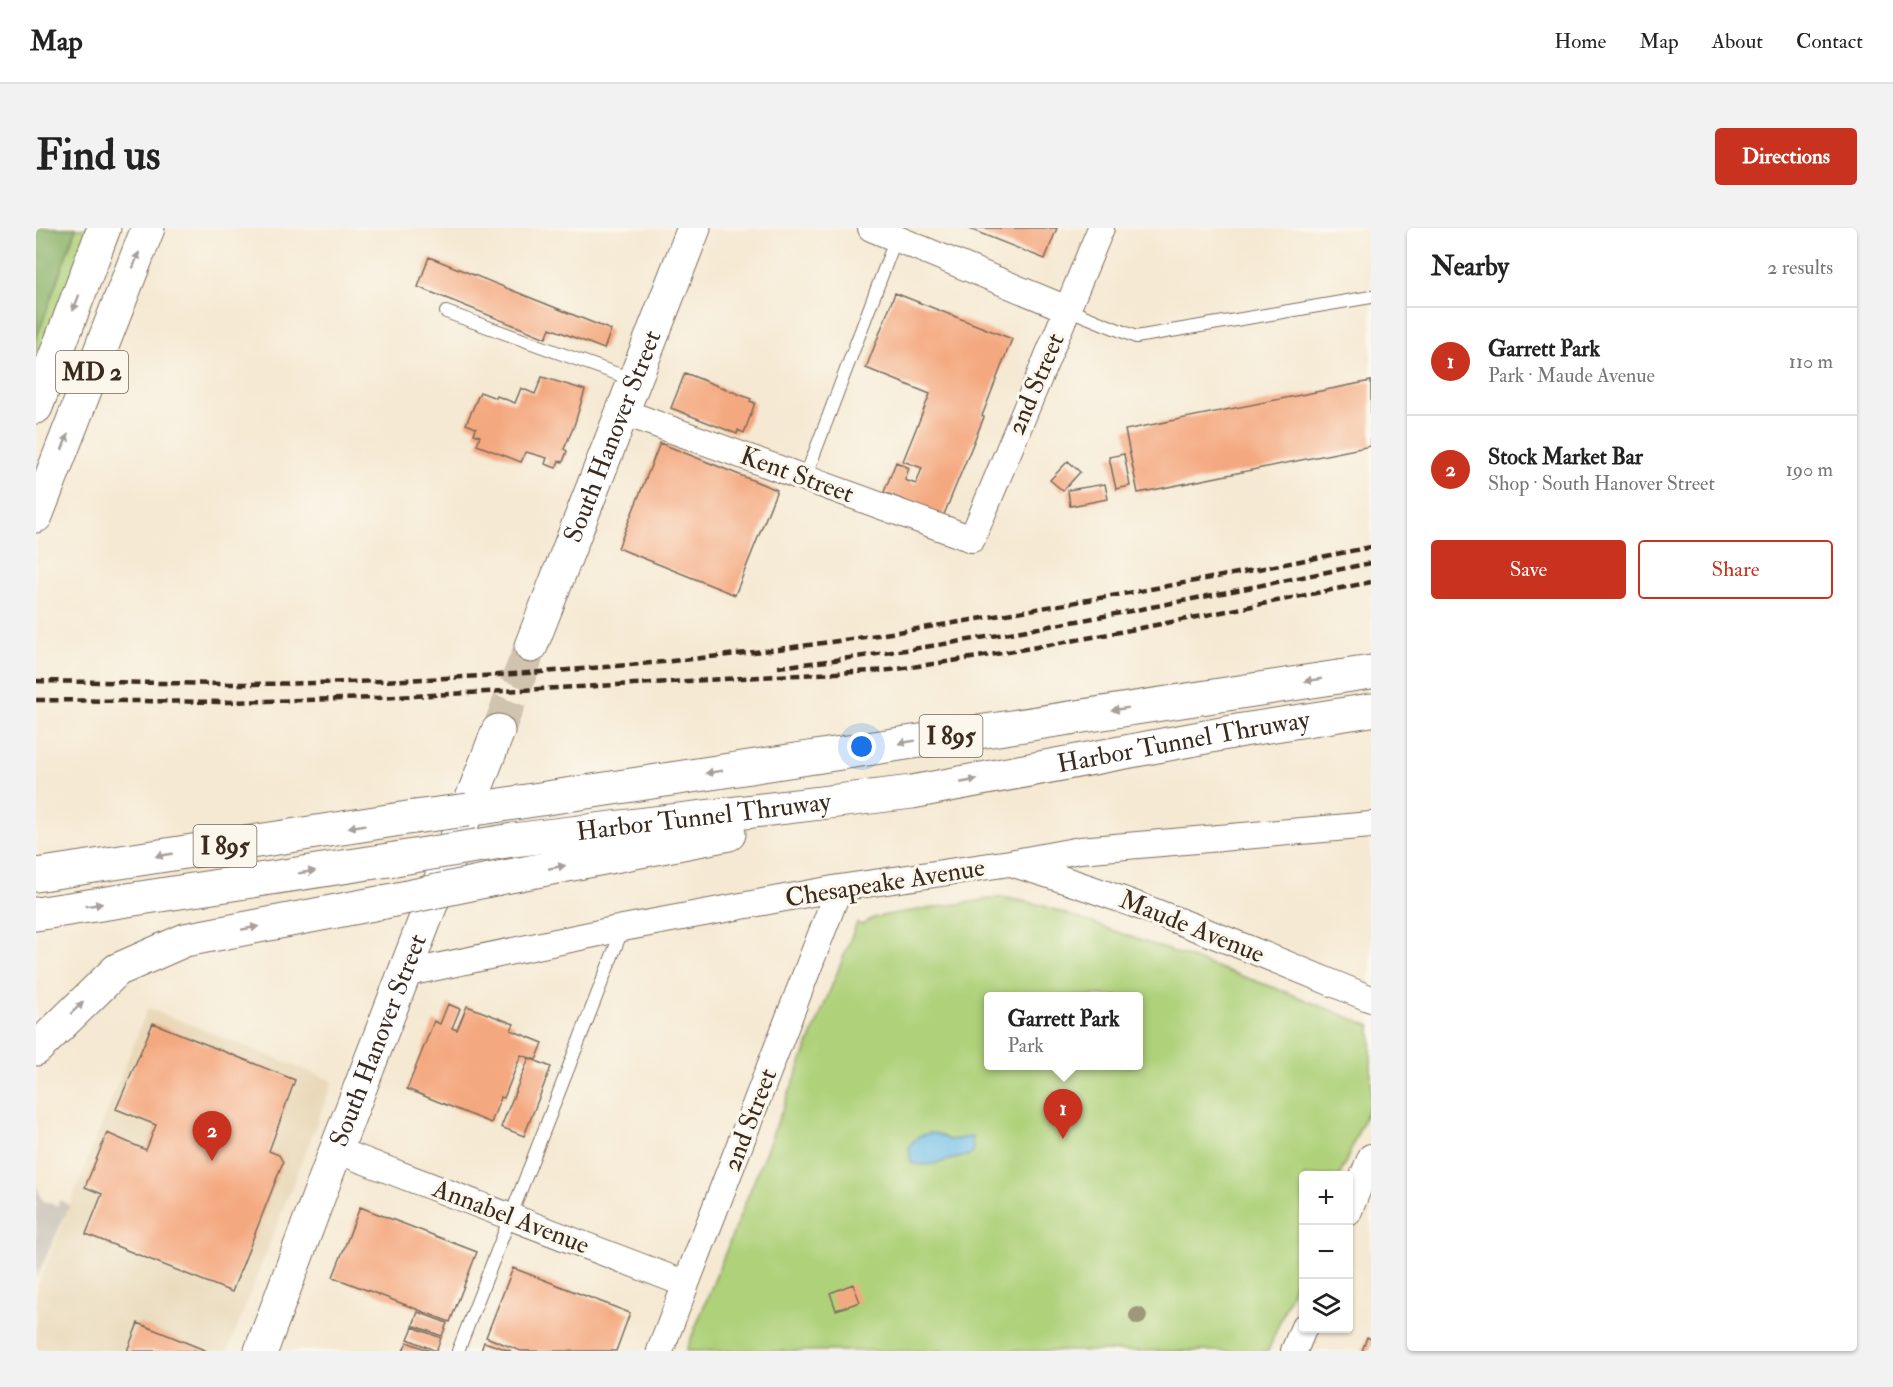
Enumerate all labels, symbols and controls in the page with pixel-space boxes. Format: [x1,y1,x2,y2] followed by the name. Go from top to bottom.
[30,24,83,59] text: Map
[1554,28,1606,55] text: Home
[1639,28,1679,55] text: Map
[1712,28,1763,55] text: About
[1796,28,1863,55] text: Contact
[1715,128,1857,185] button: Directions
[36,130,160,182] text: Find us
[131,251,141,269] one-way arrow
[1431,251,1509,283] text: Nearby
[1767,255,1833,280] text: 2 results
[71,294,81,312] one-way arrow
[557,326,669,547] street label: South Hanover Street
[1000,328,1072,440] street label: 2nd Street
[1488,335,1600,363] text: Garrett Park
[1447,349,1454,374] text: 1
[1789,349,1833,374] text: 110 m
[56,351,128,393] road number: MD 2
[1488,363,1655,388] text: Park · Maude Avenue
[60,432,70,450] one-way arrow
[736,440,858,510] street label: Kent Street
[1488,443,1643,471] text: Stock Market Bar
[1445,457,1456,482] text: 2
[1786,457,1833,482] text: 190 m
[1488,471,1715,496] text: Shop · South Hanover Street
[1431,540,1626,599] button: Save
[1638,540,1833,599] button: Share
[1303,676,1322,685] one-way arrow
[1055,704,1313,780] street label: Harbor Tunnel Thruway
[1111,705,1130,714] one-way arrow
[920,715,982,757] road number: I 895
[847,732,876,761] your location
[897,738,916,747] one-way arrow
[704,767,723,776] one-way arrow
[960,776,979,785] one-way arrow
[575,786,833,848] street label: Harbor Tunnel Thruway
[347,822,366,831] one-way arrow
[194,825,256,867] road number: I 895
[154,851,173,860] one-way arrow
[783,851,987,916] street label: Chesapeake Avenue
[547,862,566,871] one-way arrow
[298,868,317,877] one-way arrow
[1115,883,1269,971] street label: Maude Avenue
[84,901,103,910] one-way arrow
[240,923,259,932] one-way arrow
[323,930,434,1151] street label: South Hanover Street
[984,992,1143,1070] popup
[70,1001,84,1015] one-way arrow
[1008,1005,1120,1033] text: Garrett Park
[1008,1033,1044,1058] text: Park
[716,1064,784,1176] street label: 2nd Street
[1044,1090,1082,1139] pin: 1
[192,1112,231,1161] pin: 2
[1299,1171,1353,1333] map controls
[1299,1171,1353,1225] button: +
[427,1172,594,1262] street label: Annabel Avenue
[1299,1225,1353,1279] button: −
[1299,1279,1353,1333] button: layers

